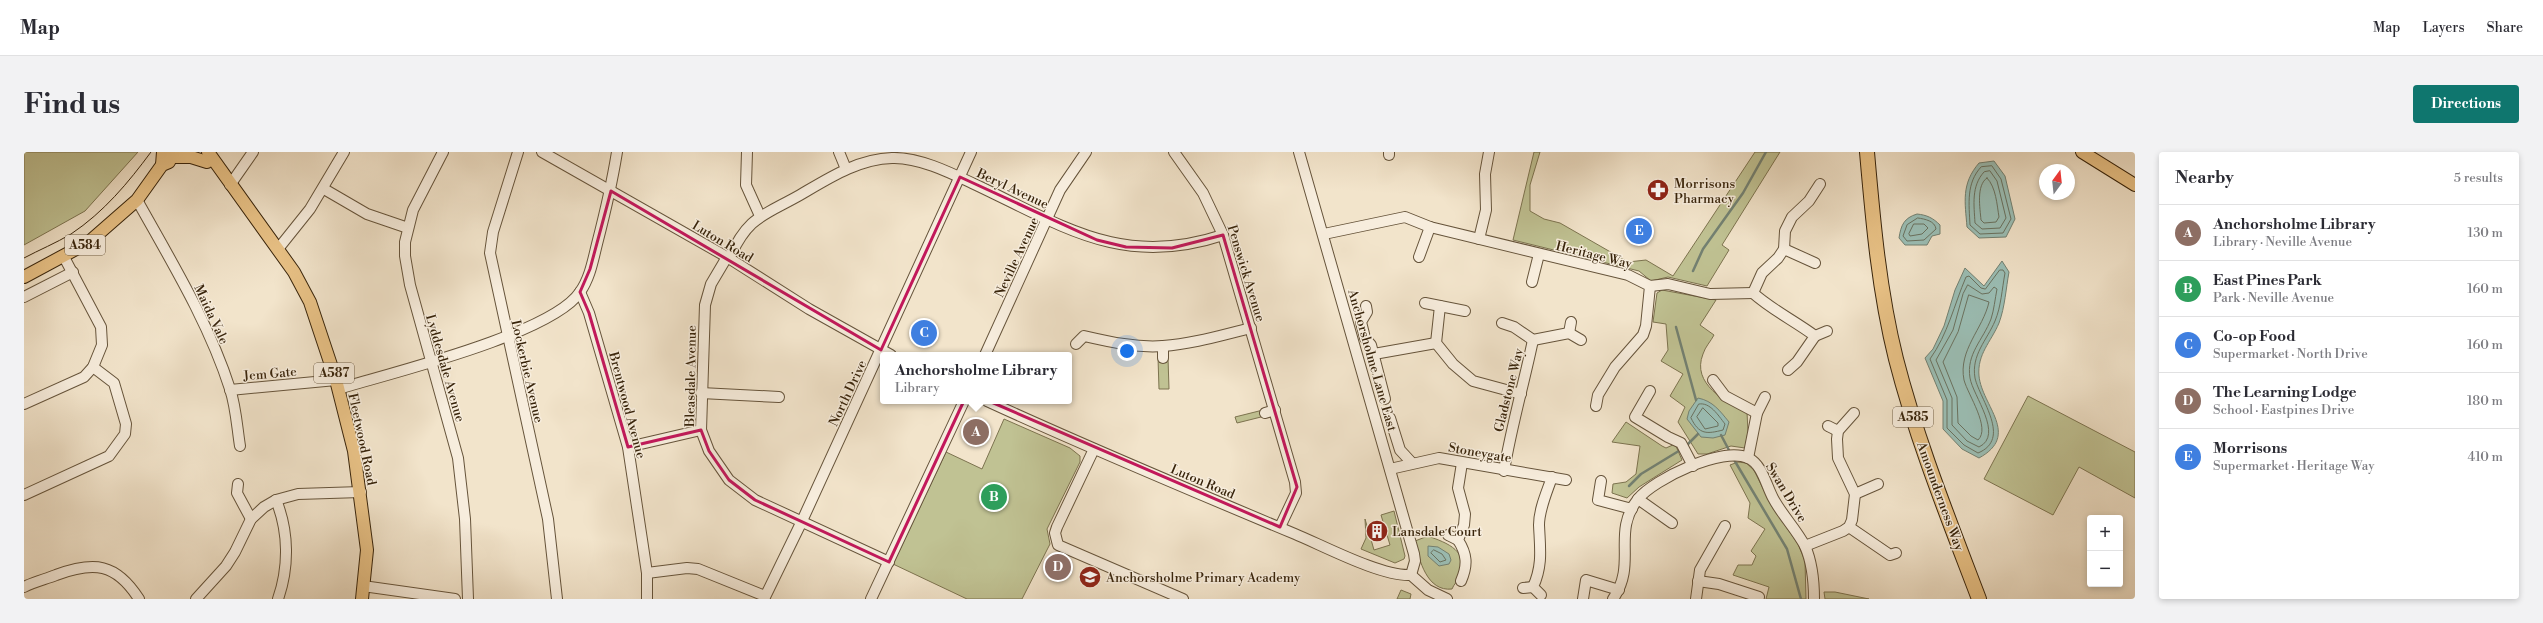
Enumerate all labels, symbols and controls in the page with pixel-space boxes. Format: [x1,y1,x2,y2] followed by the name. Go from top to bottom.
[20,16,60,40] text: Map
[2373,19,2400,37] text: Map
[2422,19,2465,37] text: Layers
[2487,19,2523,37] text: Share
[2413,85,2519,123] button: Directions
[24,87,120,122] text: Find us
[2039,164,2075,200] north arrow
[973,165,1051,213] street label: Beryl Avenue
[2175,167,2234,189] text: Nearby
[2454,170,2503,186] text: 5 results
[1674,176,1736,207] place label: Morrisons Pharmacy
[1645,177,1671,203] pharmacy icon: Morrisons Pharmacy
[991,214,1043,300] street label: Neville Avenue
[2213,215,2376,234] text: Anchorsholme Library
[1626,216,1652,246] pin: E
[689,217,756,267] street label: Luton Road
[1224,223,1268,324] street label: Penswick Avenue
[2183,225,2193,241] text: A
[2468,225,2503,241] text: 130 m
[2213,234,2352,250] text: Library · Neville Avenue
[65,235,105,255] road number: A584
[1554,238,1634,272] street label: Heritage Way
[2213,271,2322,290] text: East Pines Park
[2183,281,2193,297] text: B
[2467,281,2503,297] text: 160 m
[190,282,232,347] street label: Maida Vale
[1344,286,1400,434] street label: Anchorsholme Lane East
[2213,290,2334,306] text: Park · Neville Avenue
[422,313,468,424] street label: Lyddesdale Avenue
[507,318,547,425] street label: Lockerbie Avenue
[911,318,937,348] pin: C
[682,325,700,428] street label: Bleasdale Avenue
[2213,327,2296,346] text: Co-op Food
[2183,337,2193,353] text: C
[2467,337,2503,353] text: 160 m
[1117,341,1137,361] your location
[1491,346,1527,434] street label: Gladstone Way
[2213,346,2368,362] text: Supermarket · North Drive
[605,349,649,461] street label: Brentwood Avenue
[880,352,1072,404] popup
[826,357,870,429] street label: North Drive
[895,361,1057,380] text: Anchorsholme Library
[314,363,354,383] road number: A587
[242,364,298,384] street label: Jem Gate
[895,380,940,396] text: Library
[2213,383,2356,402] text: The Learning Lodge
[344,392,380,487] street label: Fleetwood Road
[2183,393,2193,409] text: D
[2467,393,2503,409] text: 180 m
[2213,402,2354,418] text: School · Eastpines Drive
[1893,407,1933,427] road number: A585
[963,417,989,447] pin: A
[1913,439,1967,554] street label: Amounderness Way
[2213,439,2287,458] text: Morrisons
[1447,440,1513,466] street label: Stoneygate
[2183,449,2193,465] text: E
[2467,449,2503,465] text: 410 m
[2213,458,2375,474] text: Supermarket · Heritage Way
[1762,460,1810,525] street label: Swan Drive
[1168,461,1238,503] street label: Luton Road
[981,482,1007,512] pin: B
[2087,515,2123,587] map controls
[2087,515,2123,551] button: +
[1364,518,1390,544] building icon: Lansdale Court
[1392,524,1482,540] place label: Lansdale Court
[2087,551,2123,587] button: −
[1045,552,1071,582] pin: D
[1077,564,1103,590] school or university icon: Anchorsholme Primary Academy
[1105,570,1301,586] place label: Anchorsholme Primary Academy

